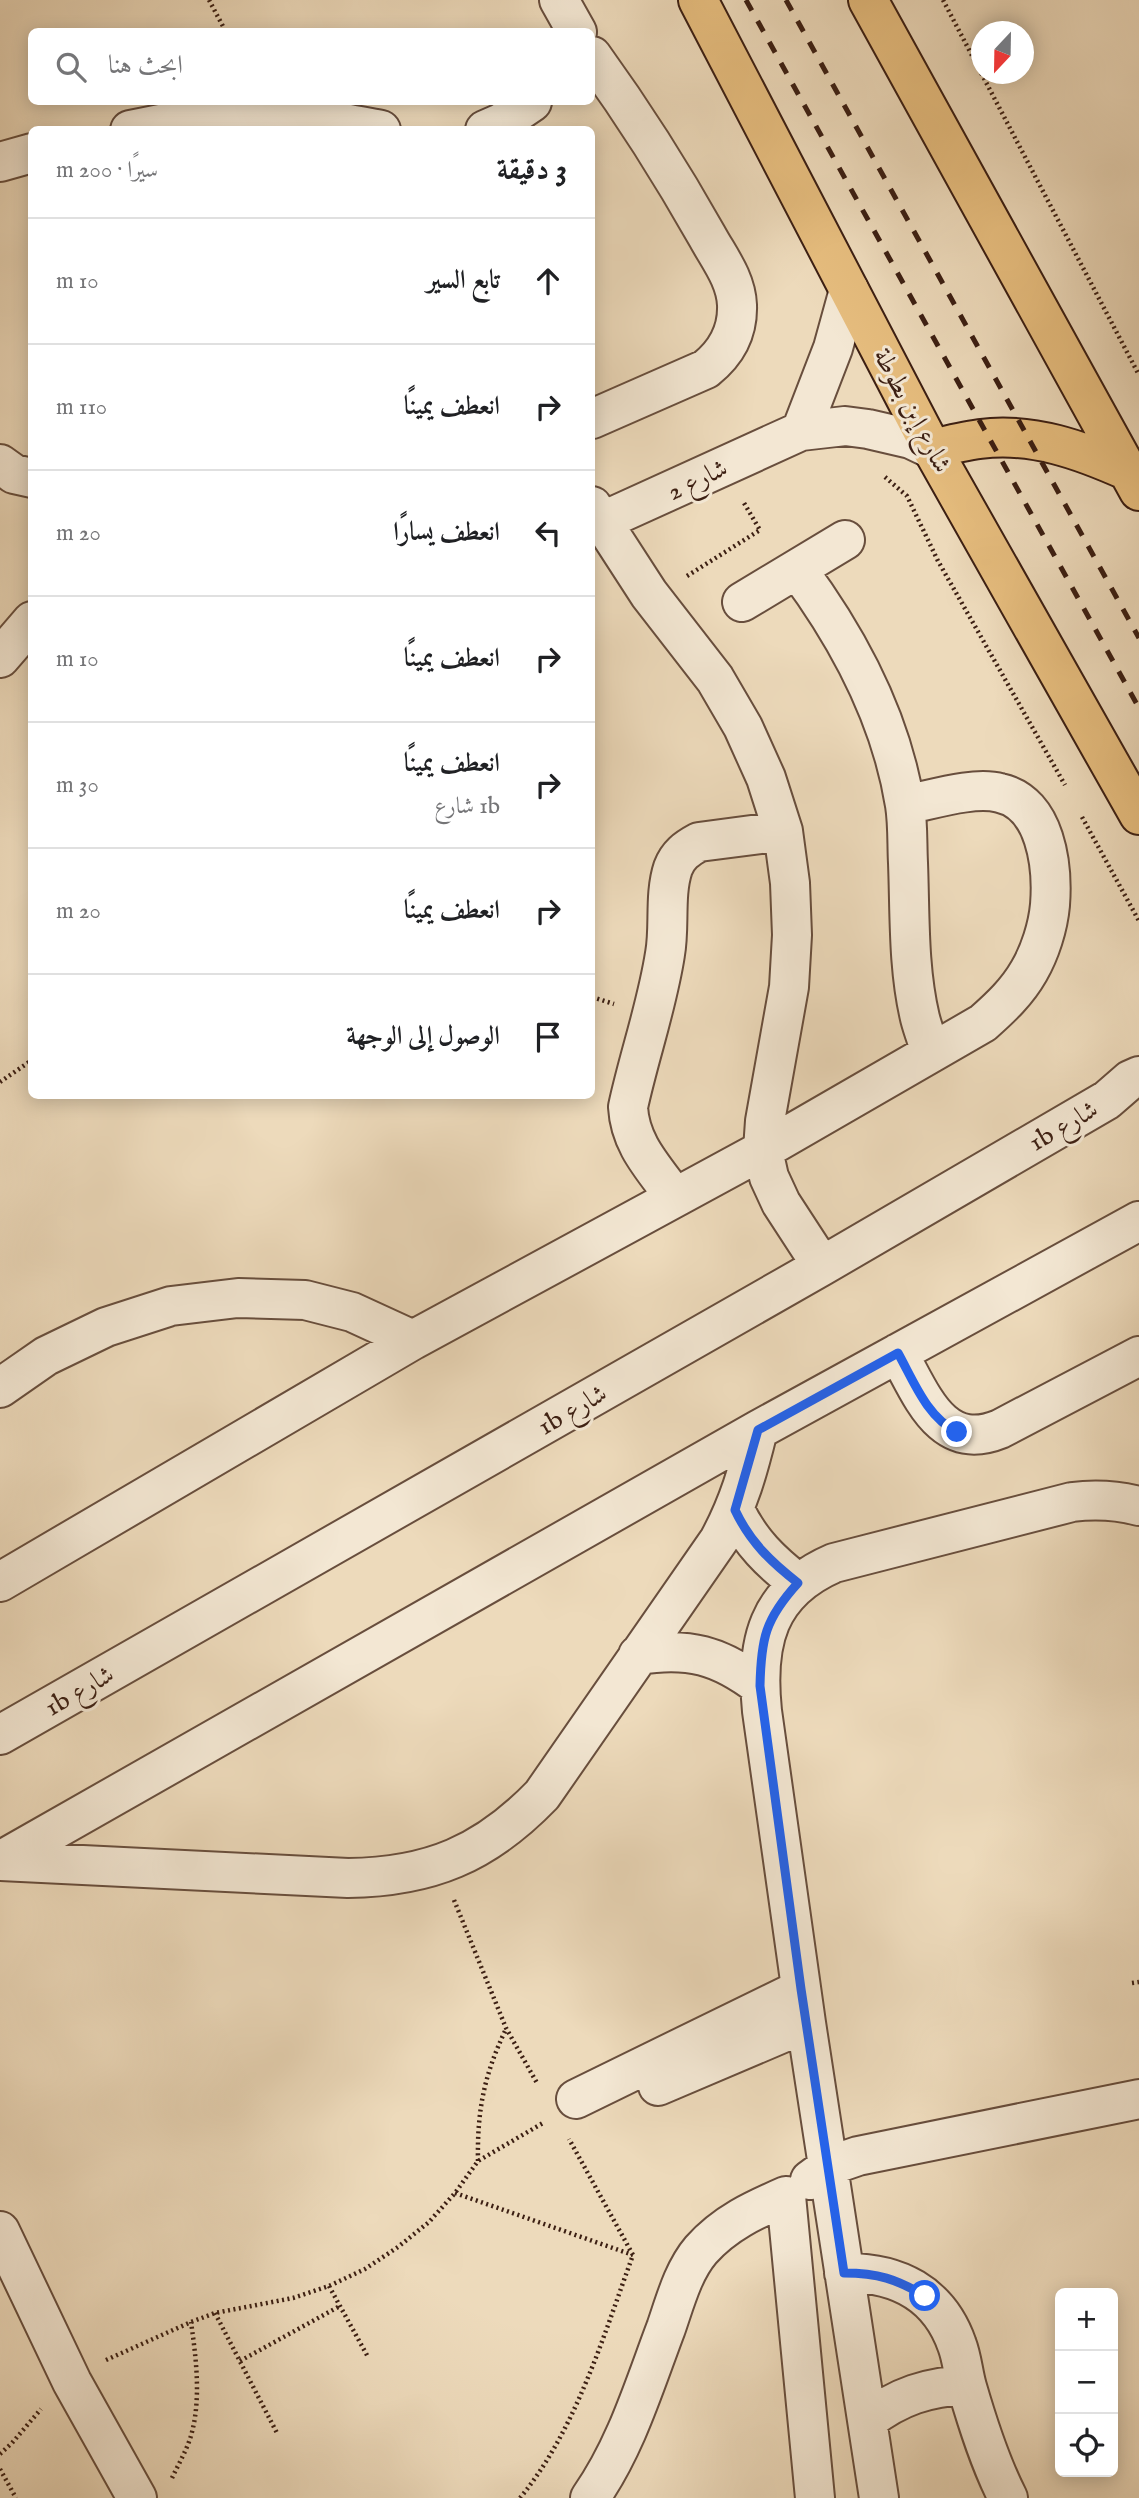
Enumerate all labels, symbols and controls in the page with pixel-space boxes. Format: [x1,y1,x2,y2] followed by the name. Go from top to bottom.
[971,21,1034,84] north arrow
[28,28,595,105] search box
[52,48,90,86] icon: search
[108,49,183,82] text: ابحث هنا
[497,152,567,190] text: 3 دقيقة
[56,156,158,185] text: سيرًا · 200 m
[529,262,567,300] icon: ahead
[426,264,500,297] text: تابع السير
[56,267,99,296] text: 10 m
[862,343,958,481] street label: شارع إبن بطوطة
[529,388,567,426] icon: right
[404,390,500,423] text: انعطف يمينًا
[56,393,107,422] text: 110 m
[662,452,735,512] street label: شارع 2
[529,514,567,552] icon: left
[393,516,500,549] text: انعطف يسارًا
[56,519,101,548] text: 20 m
[529,640,567,678] icon: right
[404,642,500,675] text: انعطف يمينًا
[56,645,99,674] text: 10 m
[404,747,500,780] text: انعطف يمينًا
[529,766,567,804] icon: right
[56,771,99,800] text: 30 m
[434,792,500,821] text: 1b شارع
[529,892,567,930] icon: right
[404,894,500,927] text: انعطف يمينًا
[56,897,101,926] text: 20 m
[529,1018,567,1056] icon: arrive
[346,1020,500,1053] text: الوصول إلى الوجهة
[1023,1093,1106,1163] street label: 1b شارع
[532,1377,615,1447] street label: 1b شارع
[941,1416,972,1447] route end
[39,1658,122,1728] street label: 1b شارع
[909,2280,940,2311] route start
[1055,2288,1118,2477] map controls
[1055,2288,1118,2351] button: +
[1055,2351,1118,2414] button: −
[1055,2414,1118,2477] button: locate

